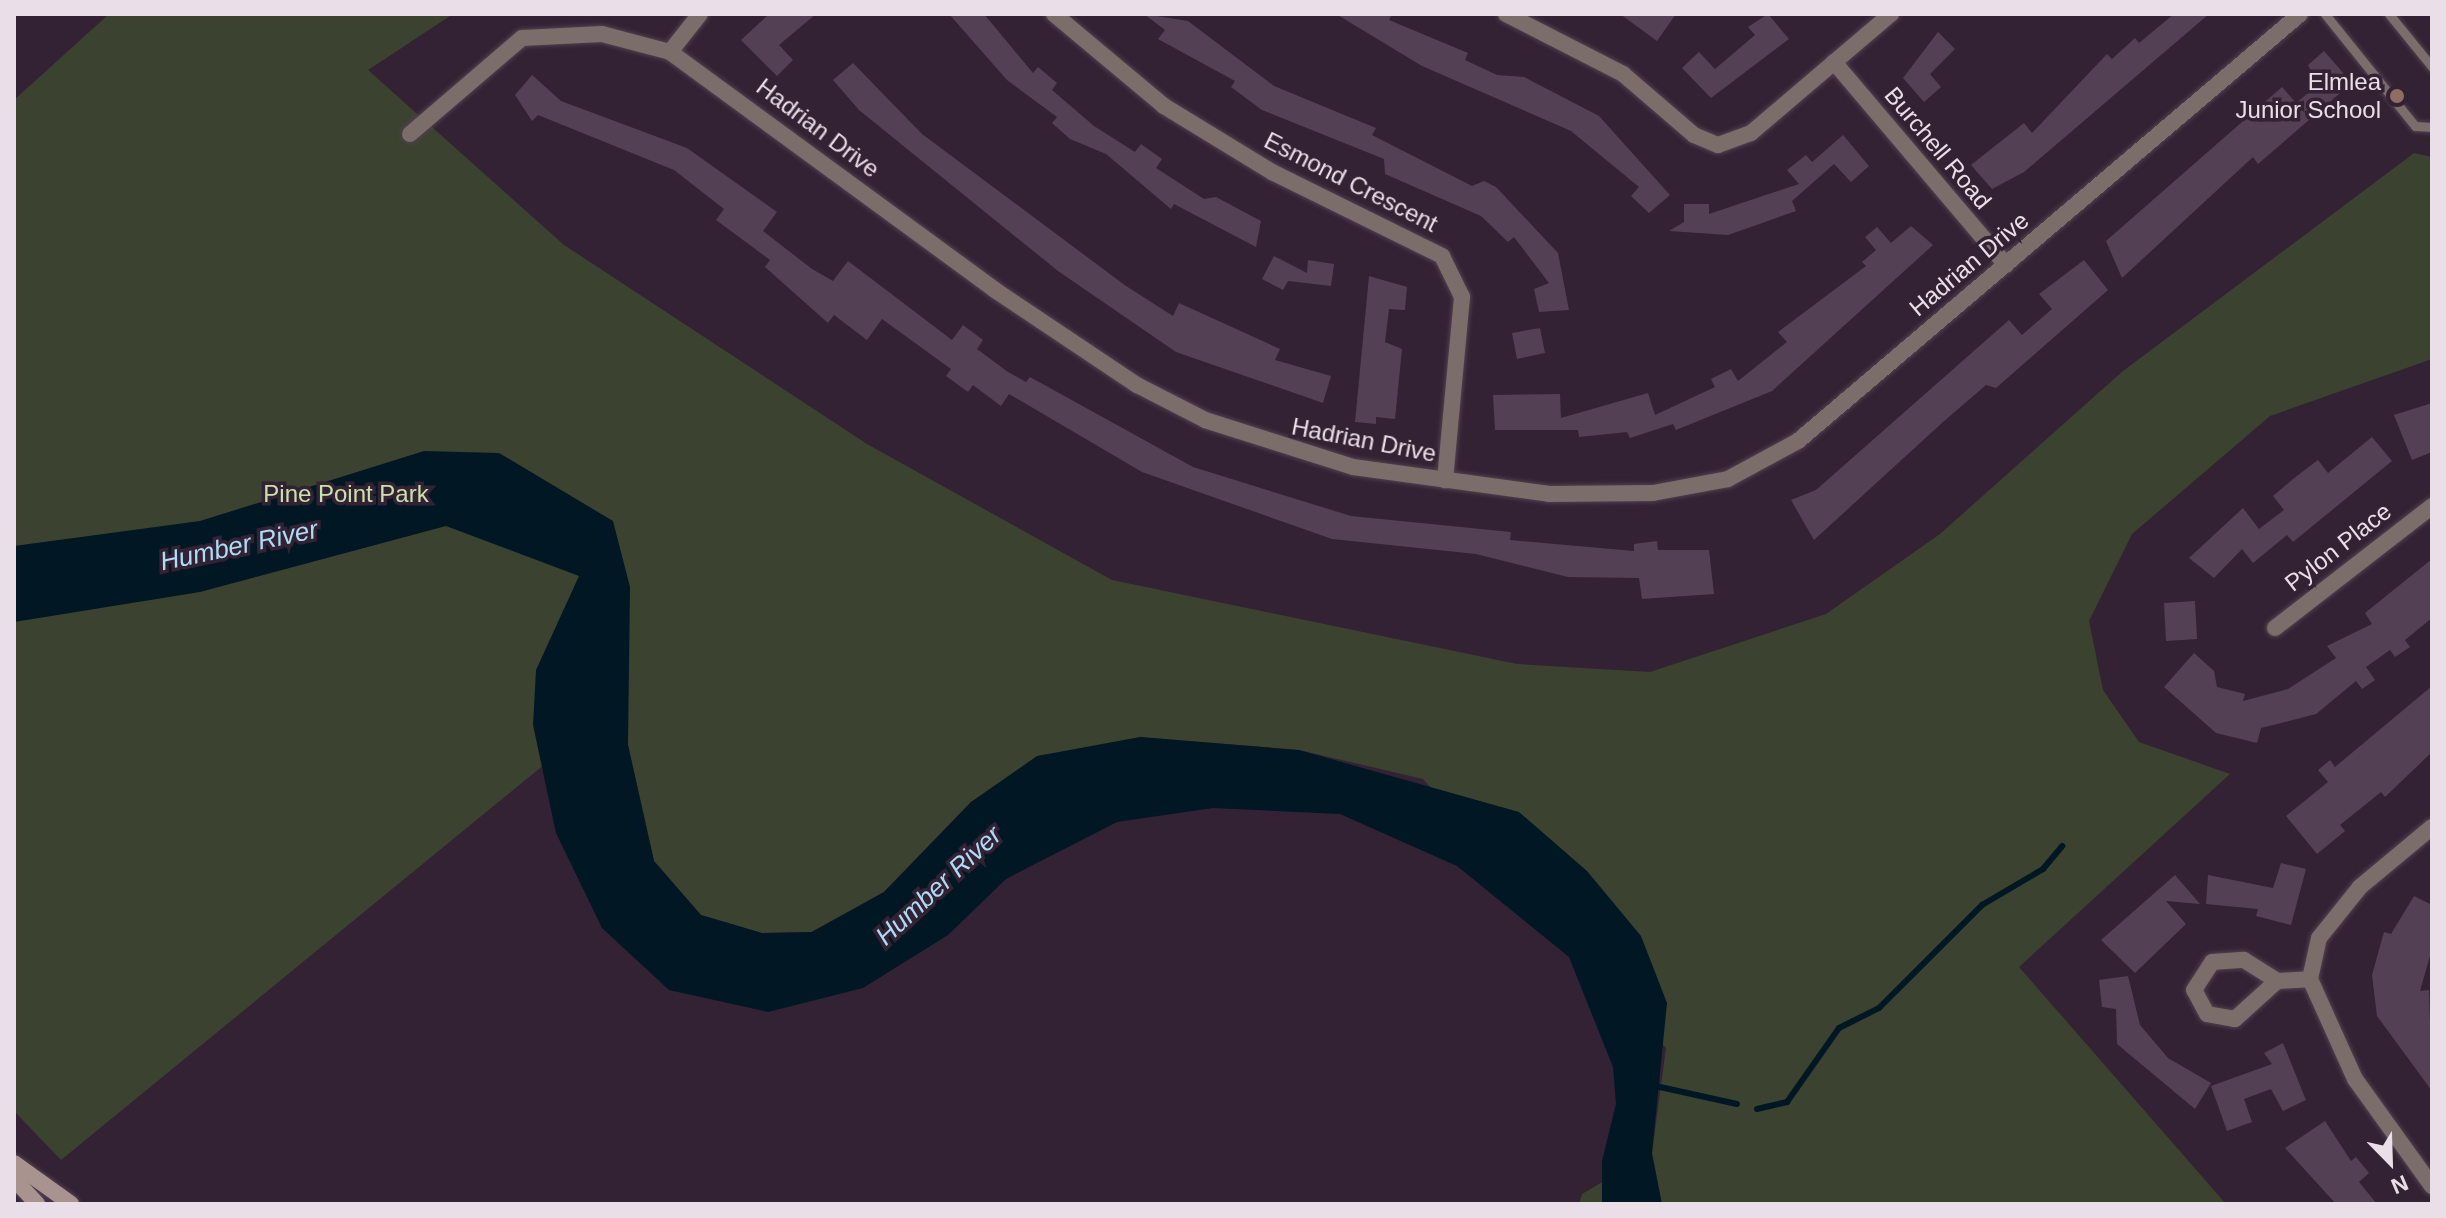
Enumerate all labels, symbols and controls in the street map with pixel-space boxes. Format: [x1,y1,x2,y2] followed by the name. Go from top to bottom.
[2236,68,2381,124] place label: Elmlea Junior School
[751,72,885,184] street label: Hadrian Drive
[1879,81,1997,215] street label: Burchell Road
[2388,87,2406,105] marker: Elmlea Junior School
[1259,126,1443,238] street label: Esmond Crescent
[1904,206,2034,322] street label: Hadrian Drive
[1289,412,1439,468] street label: Hadrian Drive
[263,480,429,508] park label: Pine Point Park
[2279,497,2397,597] street label: Pylon Place
[157,514,321,578] water label: Humber River
[870,820,1008,952] water label: Humber River
[2350,1122,2430,1202] north arrow
[2387,1170,2412,1199] text: N

